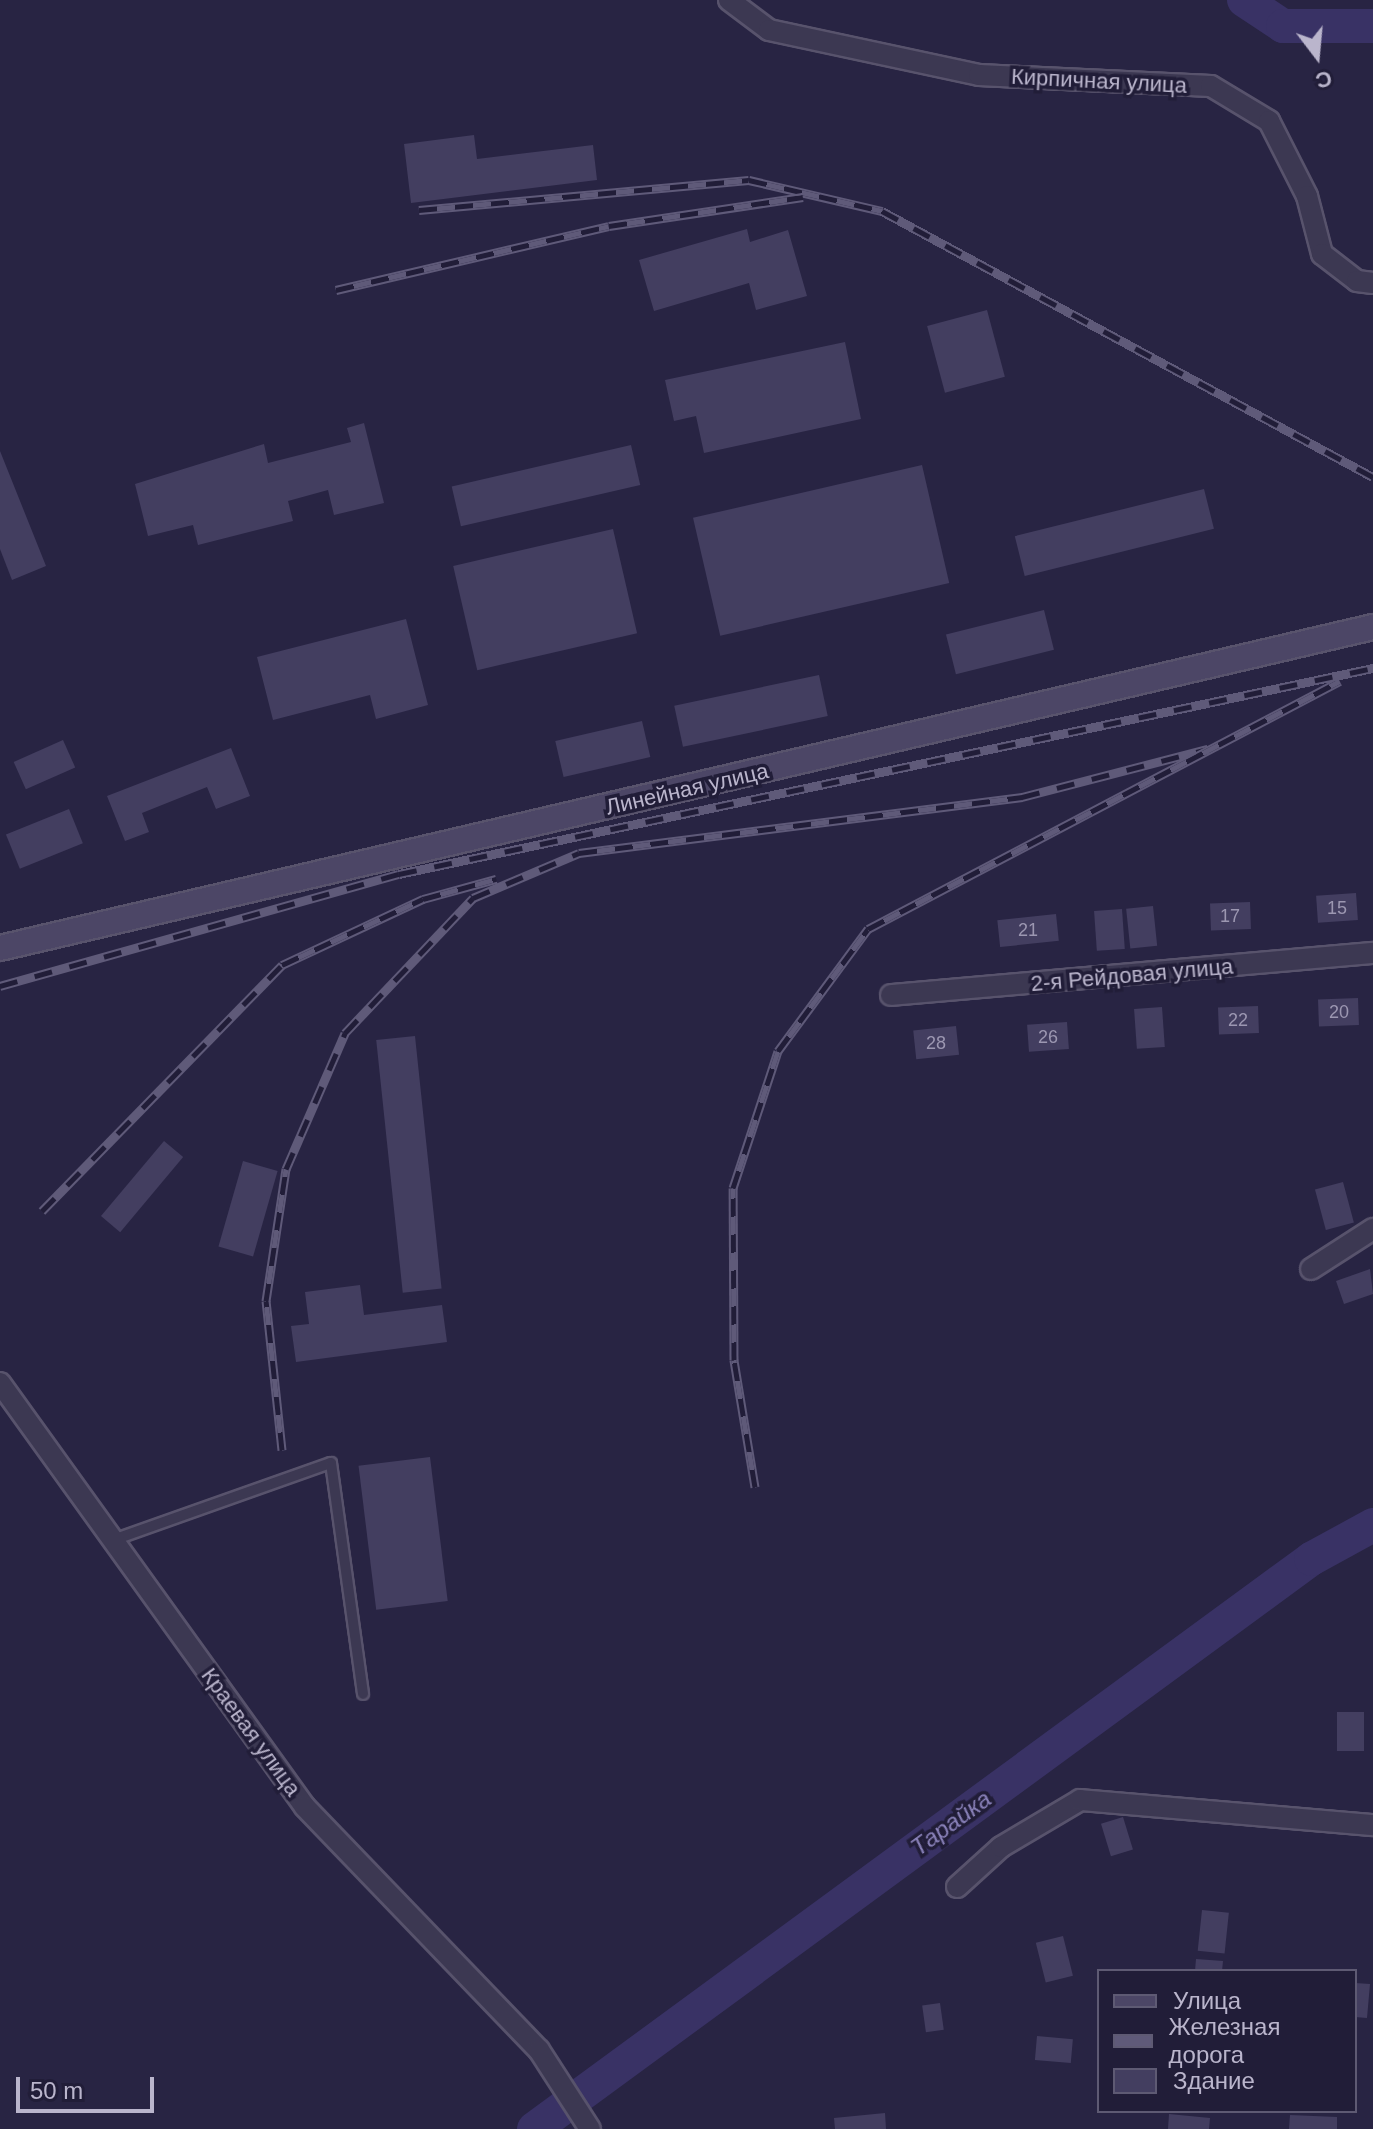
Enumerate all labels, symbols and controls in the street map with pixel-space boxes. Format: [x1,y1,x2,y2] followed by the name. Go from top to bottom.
[1277,16,1357,96] north arrow
[1010,63,1188,99] street label: Кирпичная улица
[1313,65,1335,94] text: С
[603,757,771,821] street label: Линейная улица
[1327,897,1347,919] house number: 15
[1220,905,1240,927] house number: 17
[1018,919,1038,941] house number: 21
[1030,953,1234,997] street label: 2-я Рейдовая улица
[1329,1001,1349,1023] house number: 20
[1228,1009,1248,1031] house number: 22
[1038,1026,1058,1048] house number: 26
[926,1032,946,1054] house number: 28
[196,1663,306,1801] street label: Краевая улица
[905,1784,997,1862] water label: Тарайка
[1097,1969,1357,2113] legend
[1173,1987,1241,2014] text: Улица
[1169,2013,1280,2068] text: Железная дорога
[20,2061,158,2111] scale bar
[1173,2067,1255,2094] text: Здание
[30,2077,83,2104] text: 50 m

